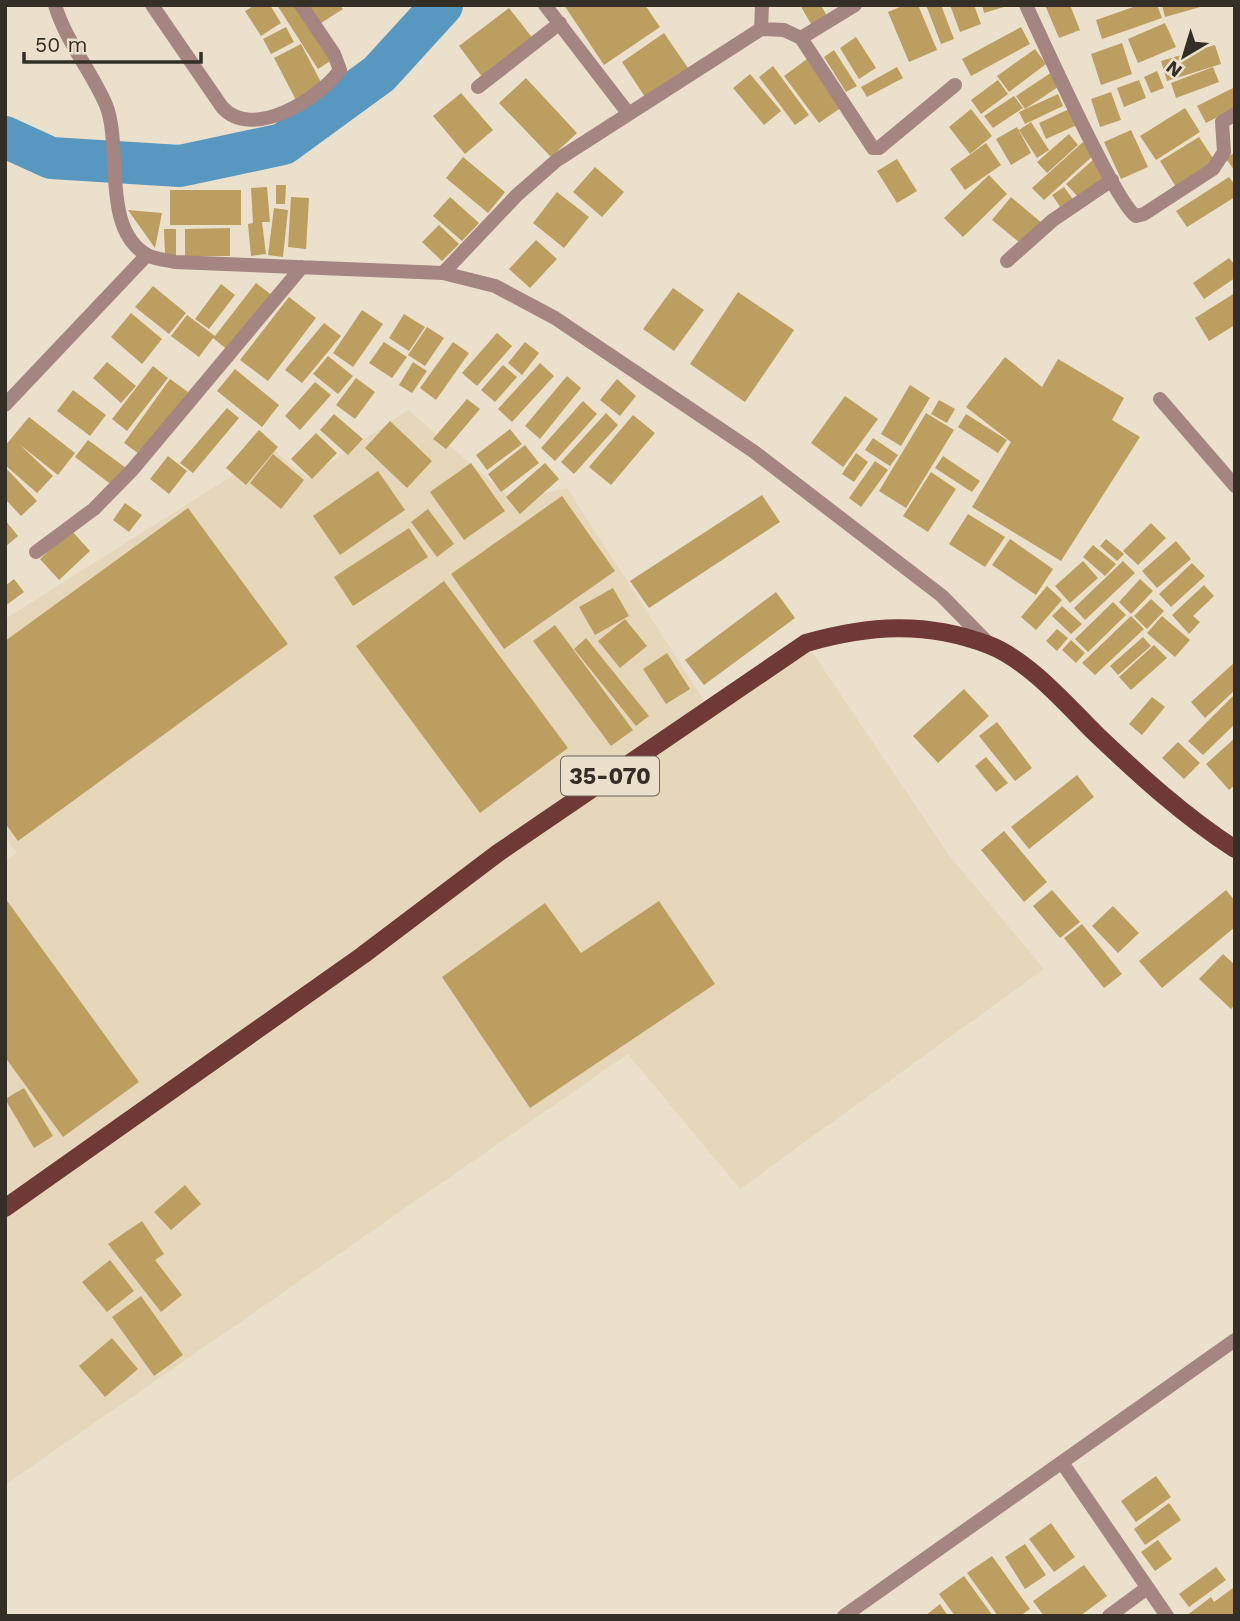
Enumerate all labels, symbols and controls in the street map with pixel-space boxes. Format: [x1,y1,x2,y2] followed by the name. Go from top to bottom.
[24,21,201,65] scale bar
[1149,21,1219,91] north arrow
[35,32,87,57] text: 50 m
[1161,56,1186,82] text: N
[561,756,659,796] road number: 35-070

